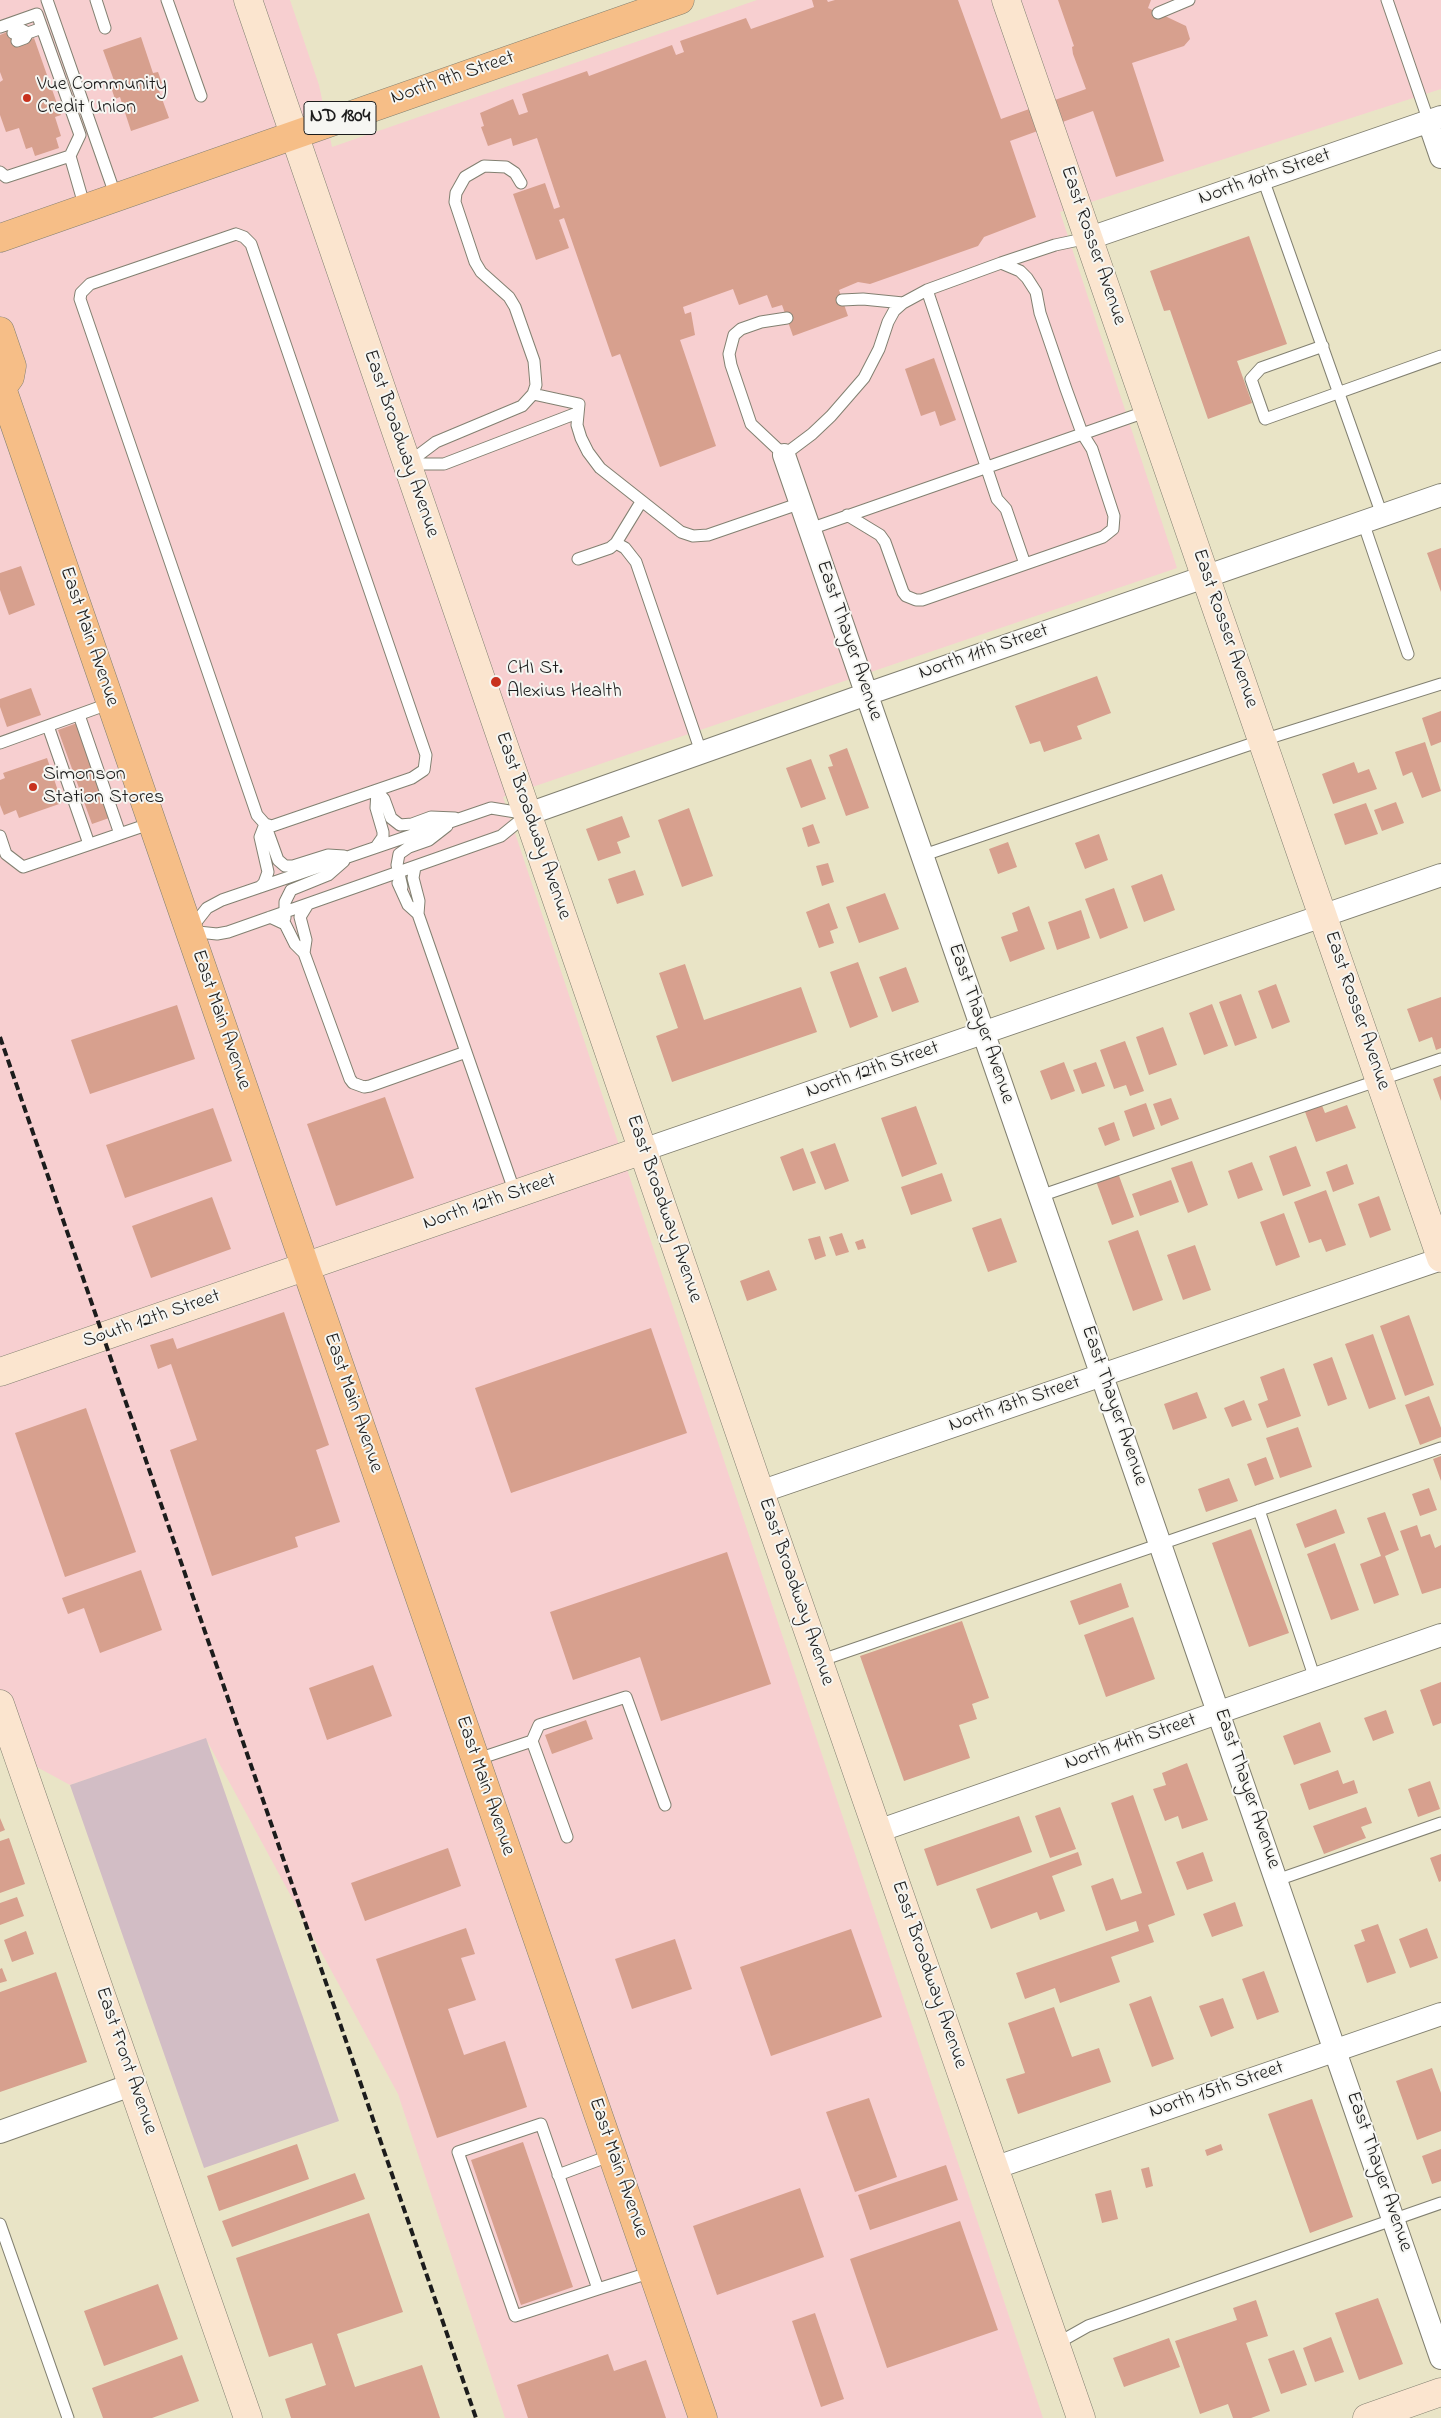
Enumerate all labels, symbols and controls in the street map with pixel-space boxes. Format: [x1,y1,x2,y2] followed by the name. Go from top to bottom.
[388,47,518,111] street label: North 9th Street
[37,74,167,121] place label: Vue Community Credit Union
[21,92,33,104] marker: Vue Community Credit Union
[304,102,376,134] road number: ND 1804
[1196,144,1334,212] street label: North 10th Street
[1054,163,1130,329] street label: East Rosser Avenue
[357,347,443,541] street label: East Broadway Avenue
[1186,546,1262,712] street label: East Rosser Avenue
[809,558,887,724] street label: East Thayer Avenue
[53,564,123,710] street label: East Main Avenue
[916,620,1052,686] street label: North 11th Street
[507,658,622,705] place label: CHI St. Alexius Health
[489,675,503,689] marker: CHI St. Alexius Health
[489,729,575,923] street label: East Broadway Avenue
[43,764,164,811] place label: Simonson Station Stores
[27,781,39,793] marker: Simonson Station Stores
[1318,928,1394,1094] street label: East Rosser Avenue
[941,941,1019,1107] street label: East Thayer Avenue
[185,947,255,1093] street label: East Main Avenue
[803,1037,943,1105] street label: North 12th Street
[620,1112,706,1306] street label: East Broadway Avenue
[420,1169,560,1237] street label: North 12th Street
[80,1285,224,1355] street label: South 12th Street
[1074,1323,1152,1489] street label: East Thayer Avenue
[317,1330,387,1476] street label: East Main Avenue
[946,1371,1084,1439] street label: North 13th Street
[752,1495,838,1689] street label: East Broadway Avenue
[1207,1706,1285,1872] street label: East Thayer Avenue
[1062,1709,1200,1777] street label: North 14th Street
[449,1713,519,1859] street label: East Main Avenue
[885,1878,971,2072] street label: East Broadway Avenue
[89,1984,161,2138] street label: East Front Avenue
[1147,2057,1287,2125] street label: North 15th Street
[1339,2089,1417,2255] street label: East Thayer Avenue
[582,2095,652,2241] street label: East Main Avenue

